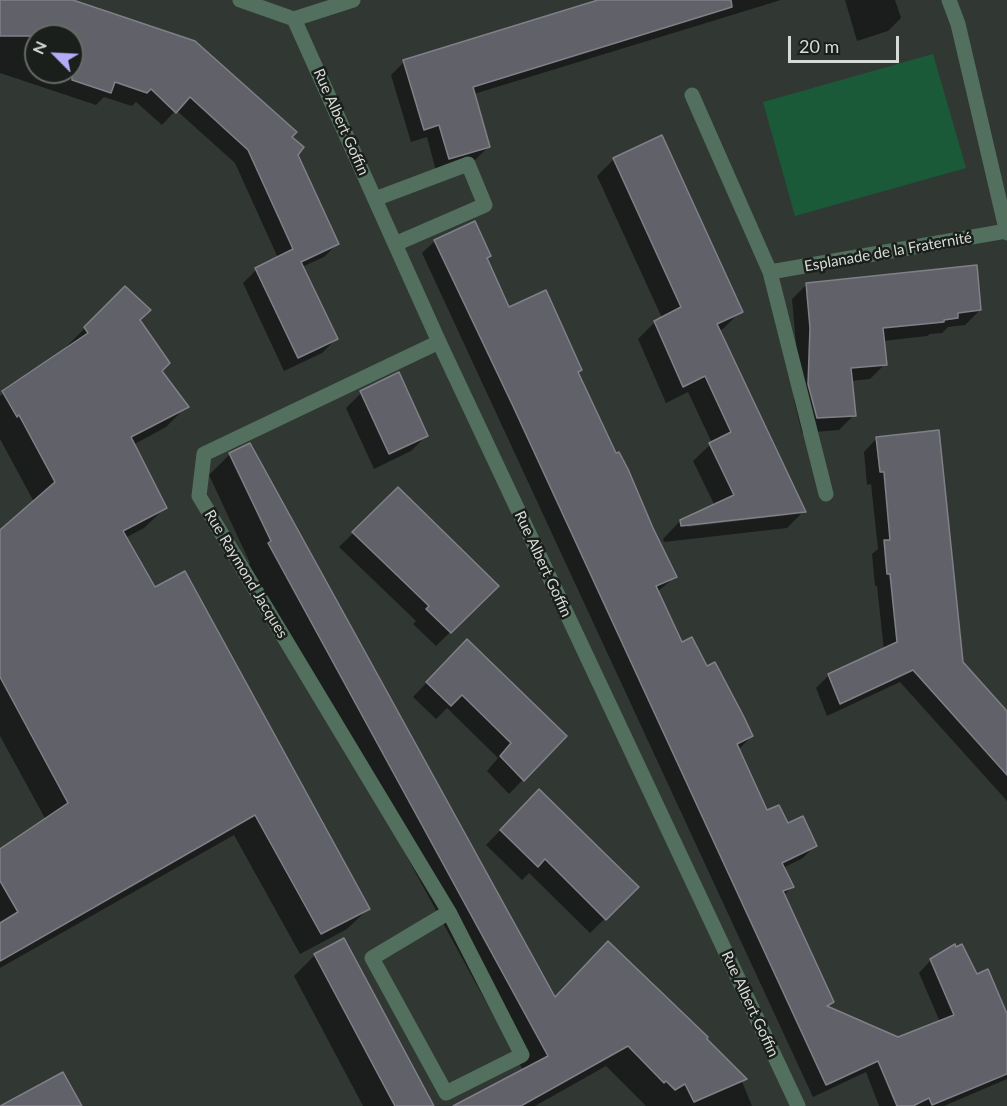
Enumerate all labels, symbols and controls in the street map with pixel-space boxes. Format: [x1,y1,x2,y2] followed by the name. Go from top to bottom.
[24,24,84,84] north arrow
[791,24,902,62] scale bar
[799,35,839,57] text: 20 m
[28,38,50,57] text: N
[309,66,373,178] street label: Rue Albert Goffin
[803,228,973,276] street label: Esplanade de la Fraternité
[201,506,291,642] street label: Rue Raymond Jacques
[511,508,575,620] street label: Rue Albert Goffin
[718,948,782,1060] street label: Rue Albert Goffin

